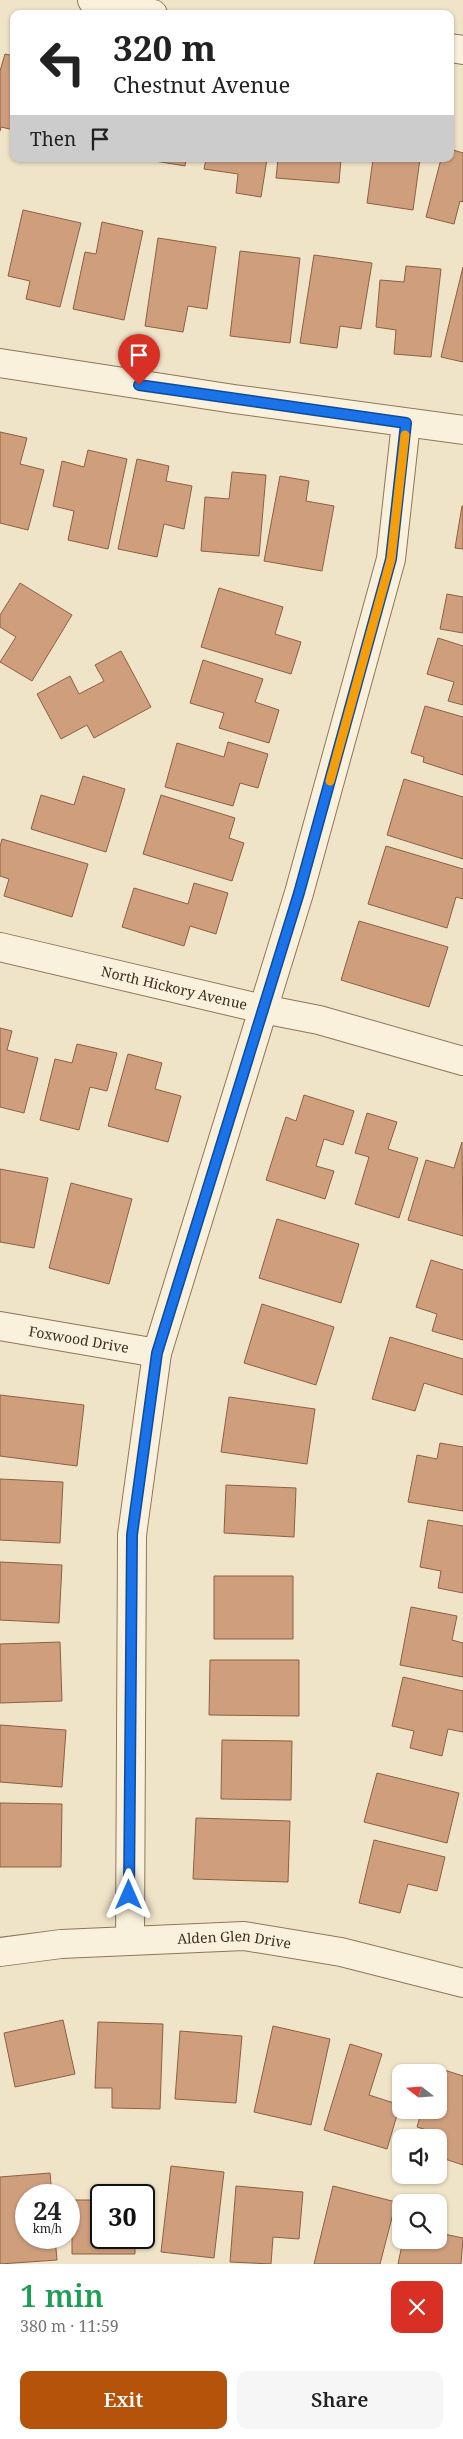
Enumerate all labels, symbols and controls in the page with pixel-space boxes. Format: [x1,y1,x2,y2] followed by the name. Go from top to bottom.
[113,24,216,71] text: 320 m
[30,30,95,95] icon: left
[113,69,290,99] text: Chestnut Avenue
[86,125,114,153] icon: arrive
[30,126,76,152] text: Then
[118,334,160,385] pin
[125,341,153,369] icon: arrive
[99,961,249,1014] street label: North Hickory Avenue
[27,1321,130,1357] street label: Foxwood Drive
[102,1868,154,1920] position arrow
[177,1926,293,1953] street label: Alden Glen Drive
[392,2064,448,2119] north arrow
[392,2064,447,2249] map controls
[392,2129,447,2184] button: sound
[90,2184,155,2249] speed limit sign: 30
[33,2193,62,2227] text: 24
[392,2194,447,2249] button: search
[33,2220,62,2237] text: km/h
[20,2275,104,2316] text: 1 min
[391,2281,443,2333] button: close
[20,2315,119,2337] text: 380 m · 11:59
[20,2371,227,2429] button: Exit
[237,2371,443,2429] button: Share

